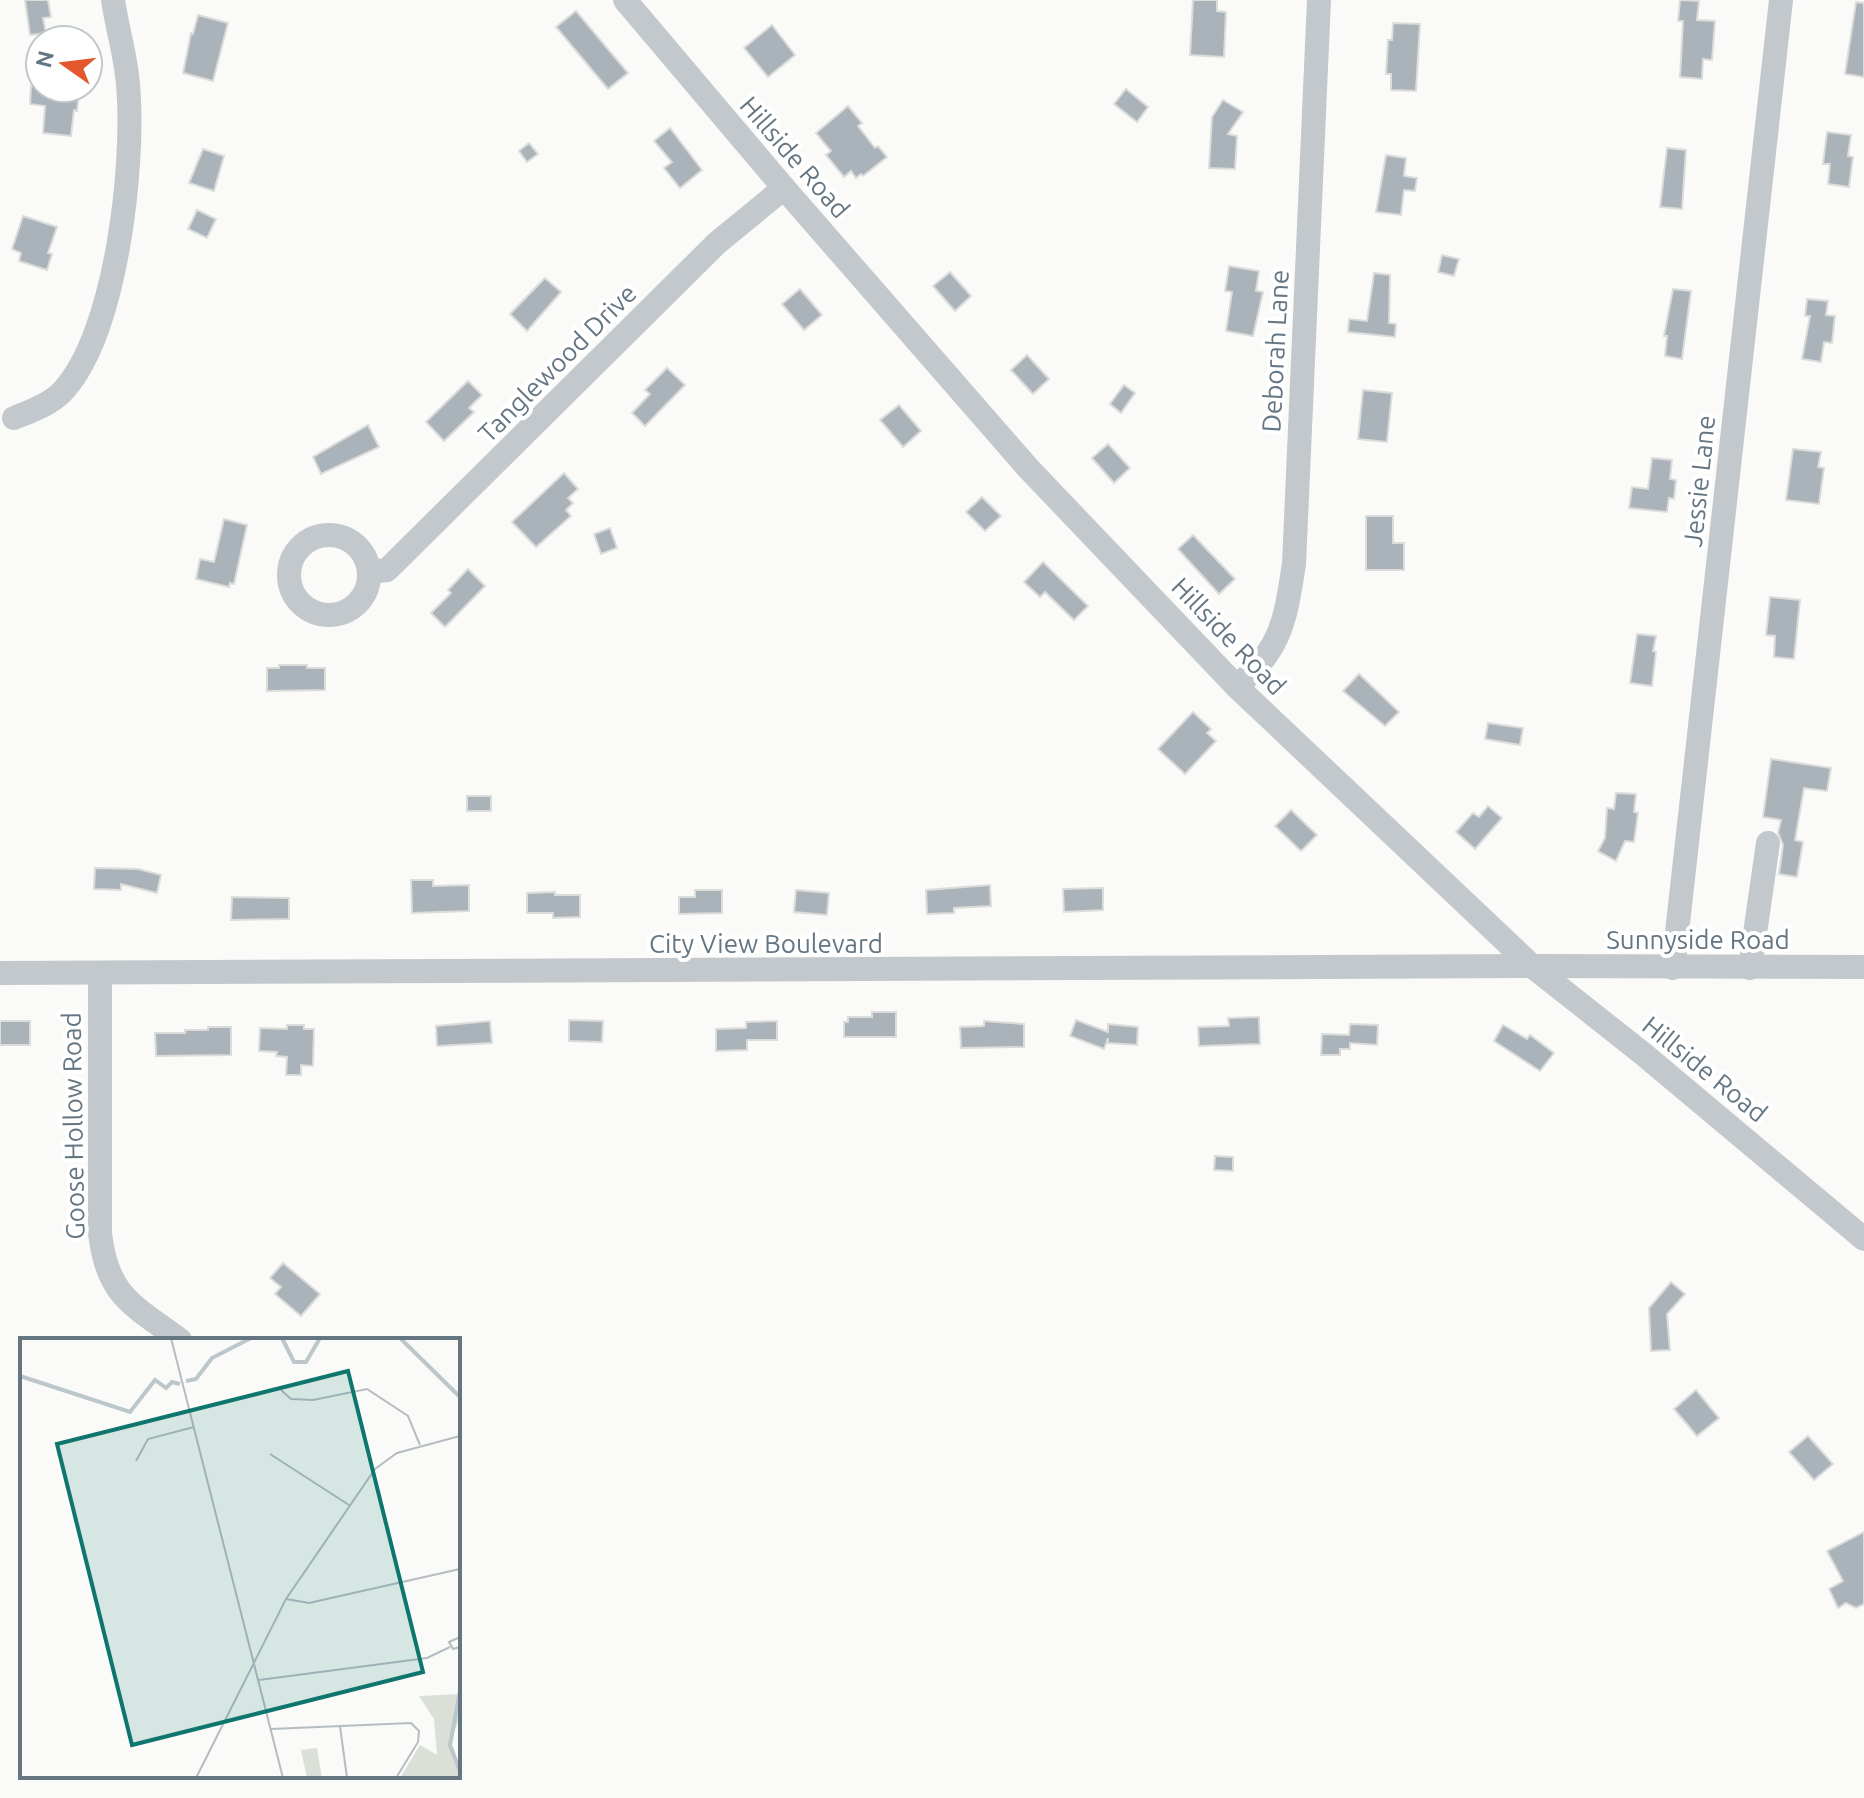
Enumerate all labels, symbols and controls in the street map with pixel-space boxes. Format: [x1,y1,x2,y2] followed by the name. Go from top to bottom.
[24,24,104,104] north arrow
[30,48,58,70] text: N
[734,90,856,224] street label: Hillside Road
[1256,269,1294,433] street label: Deborah Lane
[472,278,642,448] street label: Tanglewood Drive
[1678,414,1720,548] street label: Jessie Lane
[1166,572,1292,700] street label: Hillside Road
[1606,925,1790,954] street label: Sunnyside Road
[649,929,883,958] street label: City View Boulevard
[1637,1010,1773,1128] street label: Hillside Road
[57,1012,89,1240] street label: Goose Hollow Road
[20,1338,460,1778] inset map

